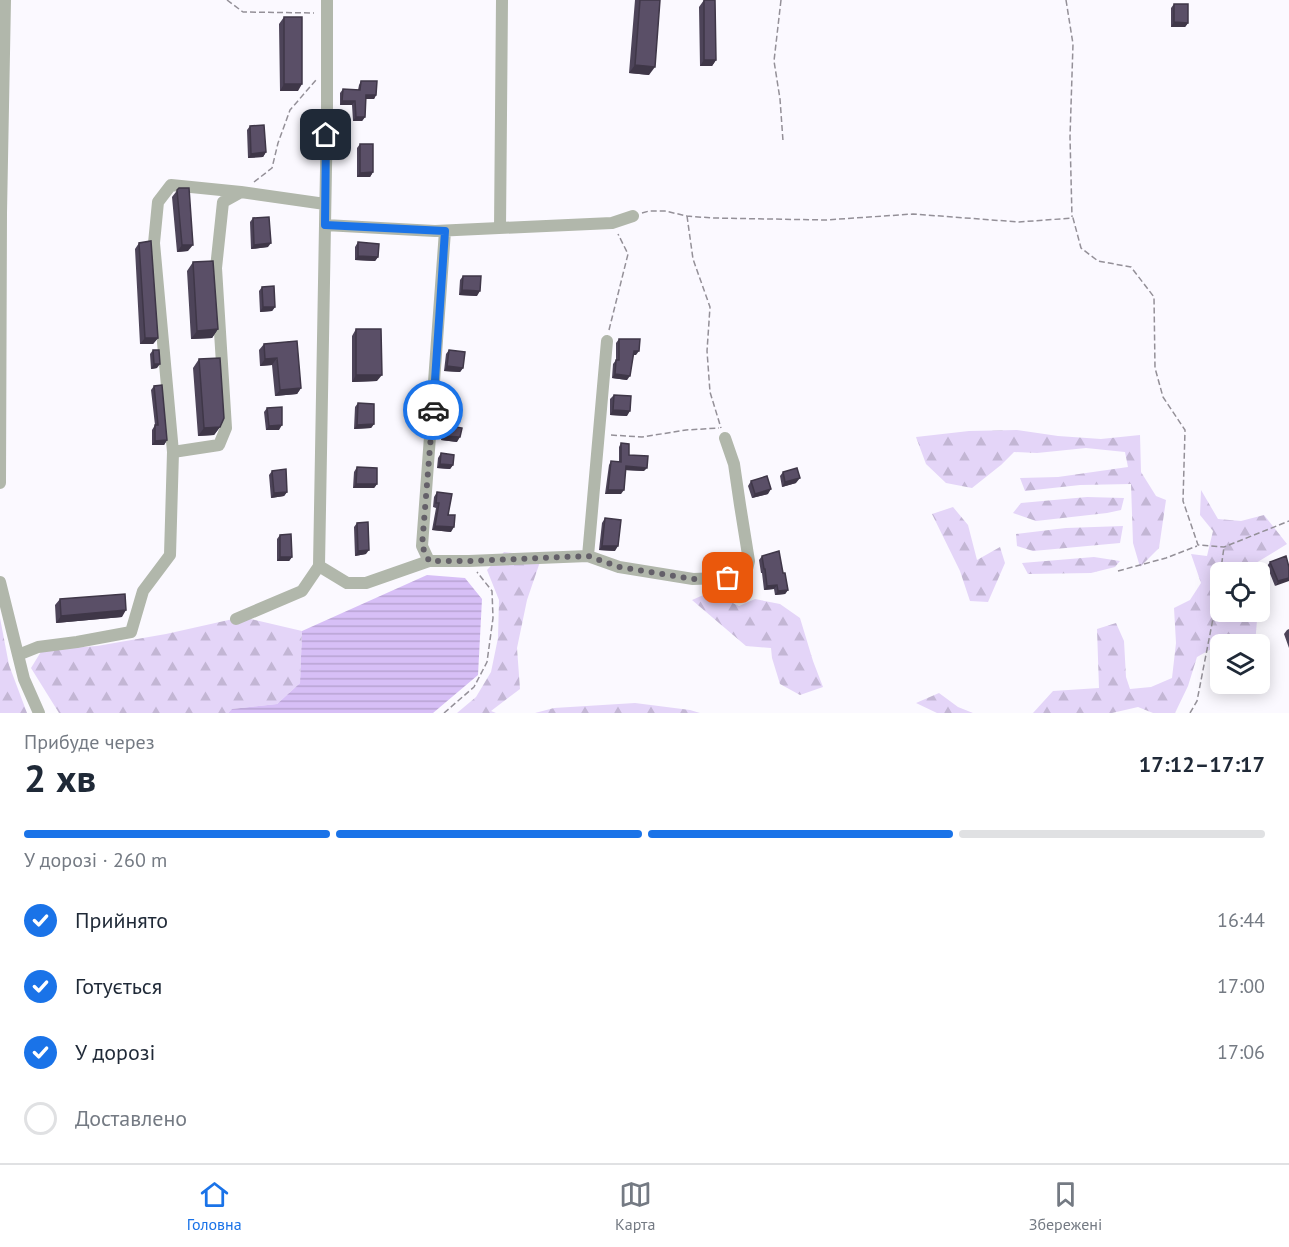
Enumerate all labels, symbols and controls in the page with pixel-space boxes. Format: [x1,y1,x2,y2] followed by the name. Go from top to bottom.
[300,109,351,160] pin
[309,118,342,151] icon: home
[403,380,463,440] courier
[417,394,450,427] icon: car
[702,552,753,603] pin
[711,561,744,594] icon: bag
[1210,562,1270,694] map controls
[1210,562,1270,622] button: locate
[1210,634,1270,694] button: layers
[24,729,155,755] text: Прибуде через
[1139,750,1265,778] text: 17:12–17:17
[24,752,96,803] text: 2 хв
[24,847,167,873] text: У дорозі · 260 m
[24,904,57,937] icon: check
[75,906,168,934] text: Прийнято
[1217,907,1265,933] text: 16:44
[24,970,57,1003] icon: check
[75,972,162,1000] text: Готується
[1217,973,1265,999] text: 17:00
[24,1036,57,1069] icon: check
[75,1038,155,1066] text: У дорозі
[1217,1039,1265,1065] text: 17:06
[75,1104,187,1132] text: Доставлено
[187,1178,242,1234] tab: Головна
[615,1178,655,1234] tab: Карта
[1029,1178,1102,1234] tab: Збережені

